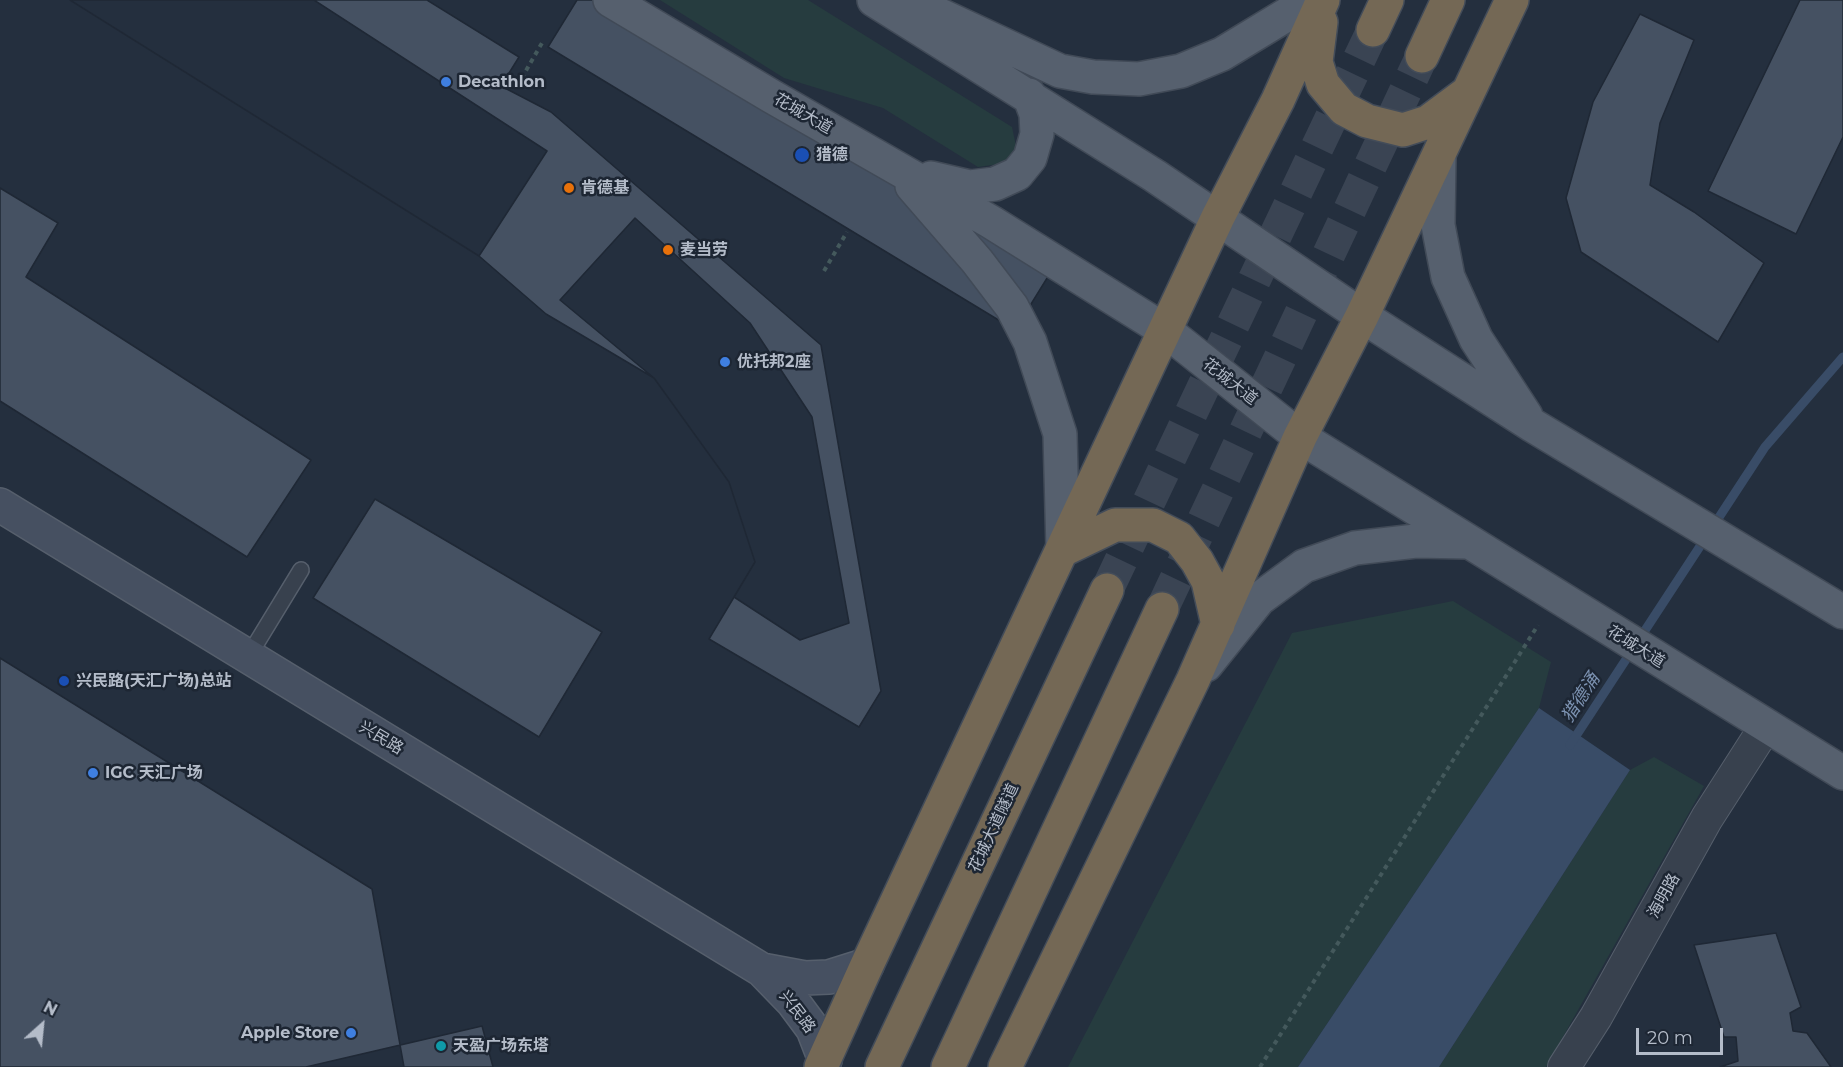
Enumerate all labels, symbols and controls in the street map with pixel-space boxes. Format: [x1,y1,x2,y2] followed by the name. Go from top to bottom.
[458,72,545,92] place label: Decathlon
[439,75,453,89] marker: Decathlon
[770,90,836,138] street label: 花城大道
[816,145,848,165] place label: 猎德
[793,146,811,164] marker: 猎德
[581,178,629,198] place label: 肯德基
[562,181,576,195] marker: 肯德基
[680,240,728,260] place label: 麦当劳
[661,243,675,257] marker: 麦当劳
[737,352,810,372] place label: 优托邦2座
[718,355,732,369] marker: 优托邦2座
[1199,355,1261,409] street label: 花城大道
[1604,622,1668,672] street label: 花城大道
[1557,669,1605,727] water label: 猎德涌
[76,671,231,691] place label: 兴民路(天汇广场)总站
[57,674,71,688] marker: 兴民路(天汇广场)总站
[355,717,407,759] street label: 兴民路
[105,763,203,783] place label: IGC 天汇广场
[86,766,100,780] marker: IGC 天汇广场
[965,780,1023,876] street label: 花城大道隧道
[1644,870,1684,922] street label: 海明路
[775,987,819,1037] street label: 兴民路
[12,995,72,1055] north arrow
[40,997,60,1020] text: N
[1639,1016,1726,1054] scale bar
[241,1023,339,1043] place label: Apple Store
[344,1026,358,1040] marker: Apple Store
[1647,1027,1693,1049] text: 20 m
[453,1036,549,1056] place label: 天盈广场东塔
[434,1039,448,1053] marker: 天盈广场东塔

